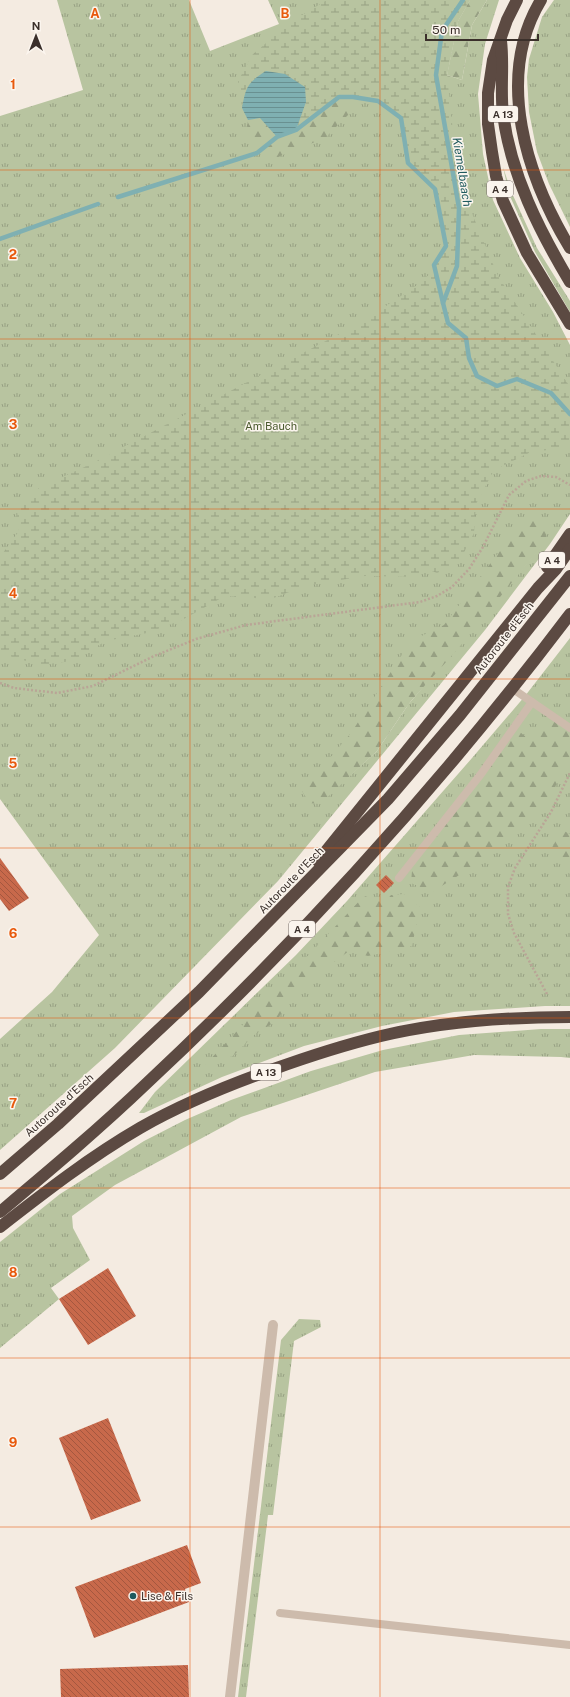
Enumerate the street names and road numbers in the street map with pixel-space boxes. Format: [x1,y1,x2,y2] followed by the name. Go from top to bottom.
[488,106,518,122] road number: A 13
[487,181,513,197] road number: A 4
[539,552,565,568] road number: A 4
[472,600,536,676] street label: Autoroute d'Esch
[256,844,326,916] street label: Autoroute d'Esch
[289,921,315,937] road number: A 4
[251,1064,281,1080] road number: A 13
[22,1071,96,1139] street label: Autoroute d'Esch

